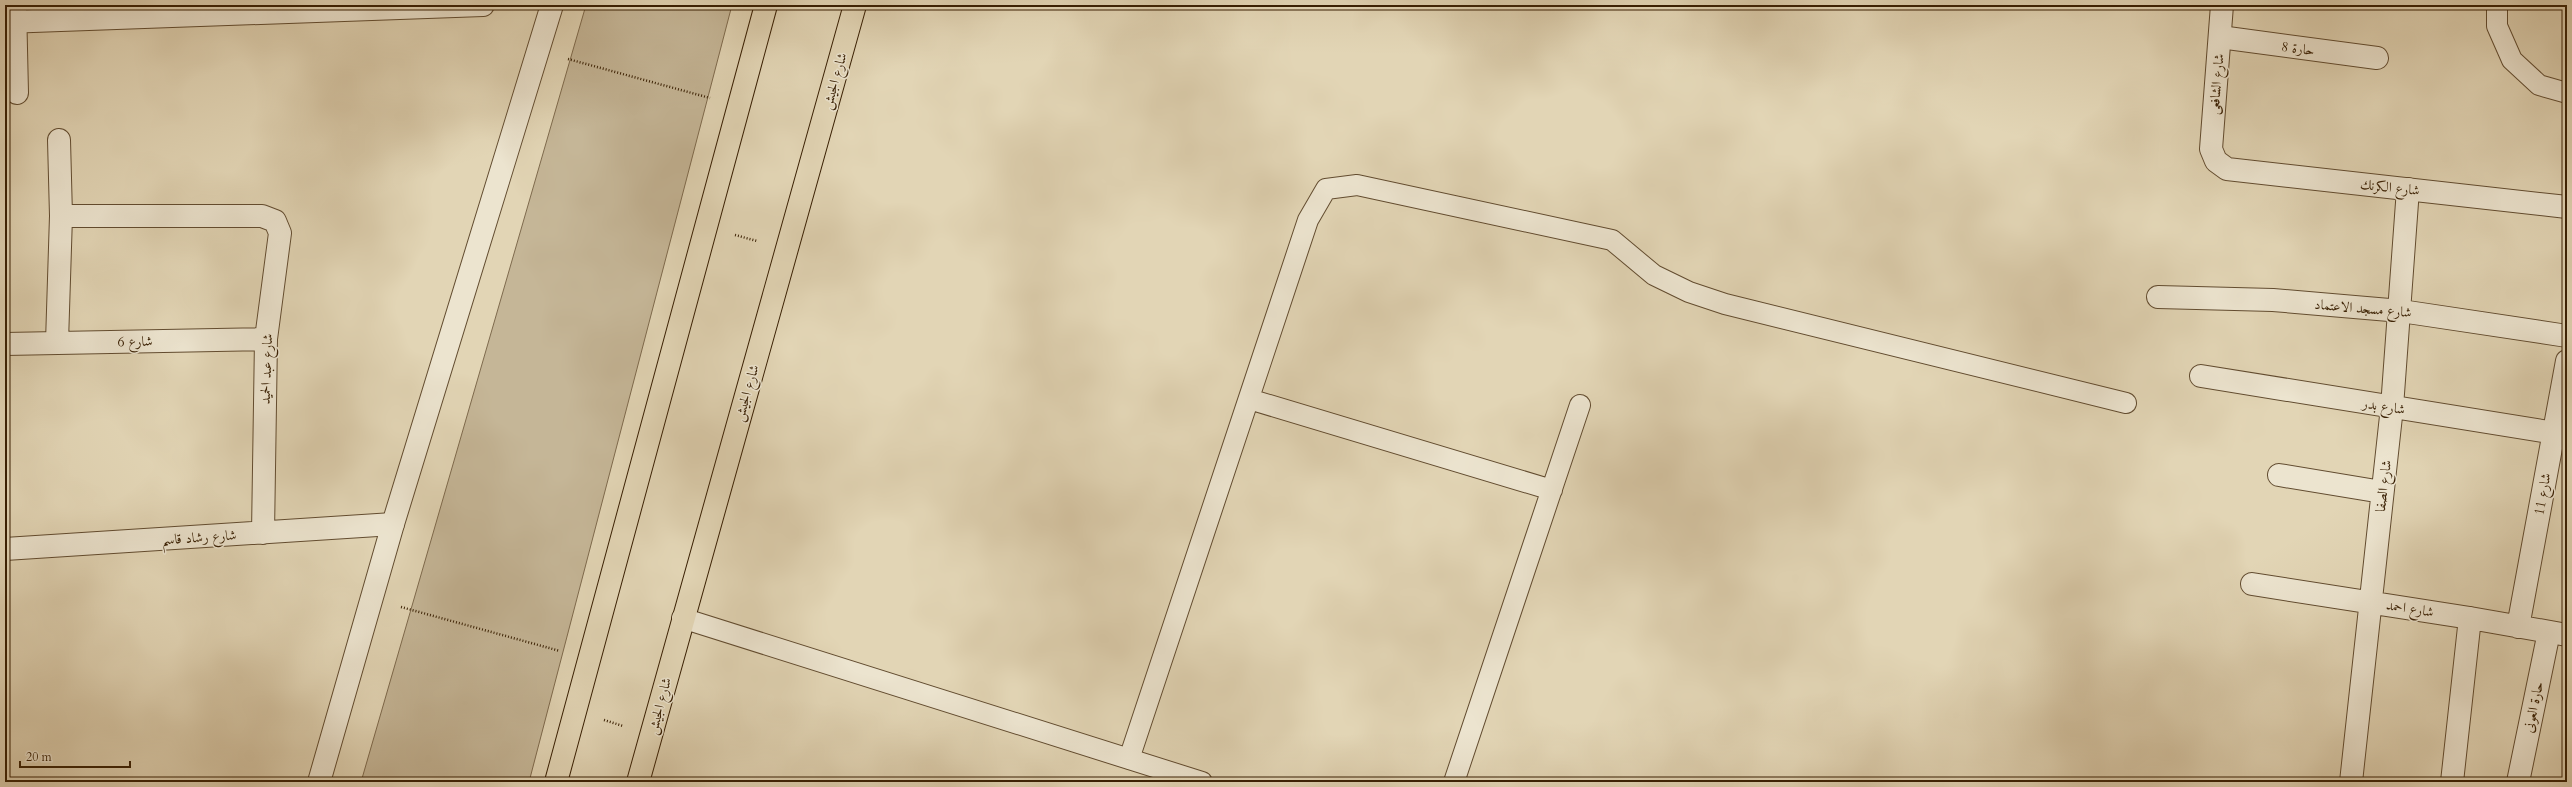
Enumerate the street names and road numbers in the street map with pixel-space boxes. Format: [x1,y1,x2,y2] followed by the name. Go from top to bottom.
[2280,37,2316,60] street label: حارة 8
[817,50,854,112] street label: شارع الجيش
[2204,53,2231,116] street label: شارع الشافعى
[2359,175,2421,202] street label: شارع الكرنك
[2313,295,2412,324] street label: شارع مسجد الاعتماد
[117,332,153,353] street label: شارع 6
[256,333,279,405] street label: شارع عبد الحميد
[729,362,766,424] street label: شارع الجيش
[2359,393,2407,421] street label: شارع بدر
[2371,459,2398,513] street label: شارع الصفا
[2529,472,2558,517] street label: شارع 11
[161,525,237,554] street label: شارع رشاد قاسم
[2384,595,2435,624] street label: شارع احمد
[643,675,678,737] street label: شارع الجيش
[2519,680,2548,734] street label: حارة العونى

